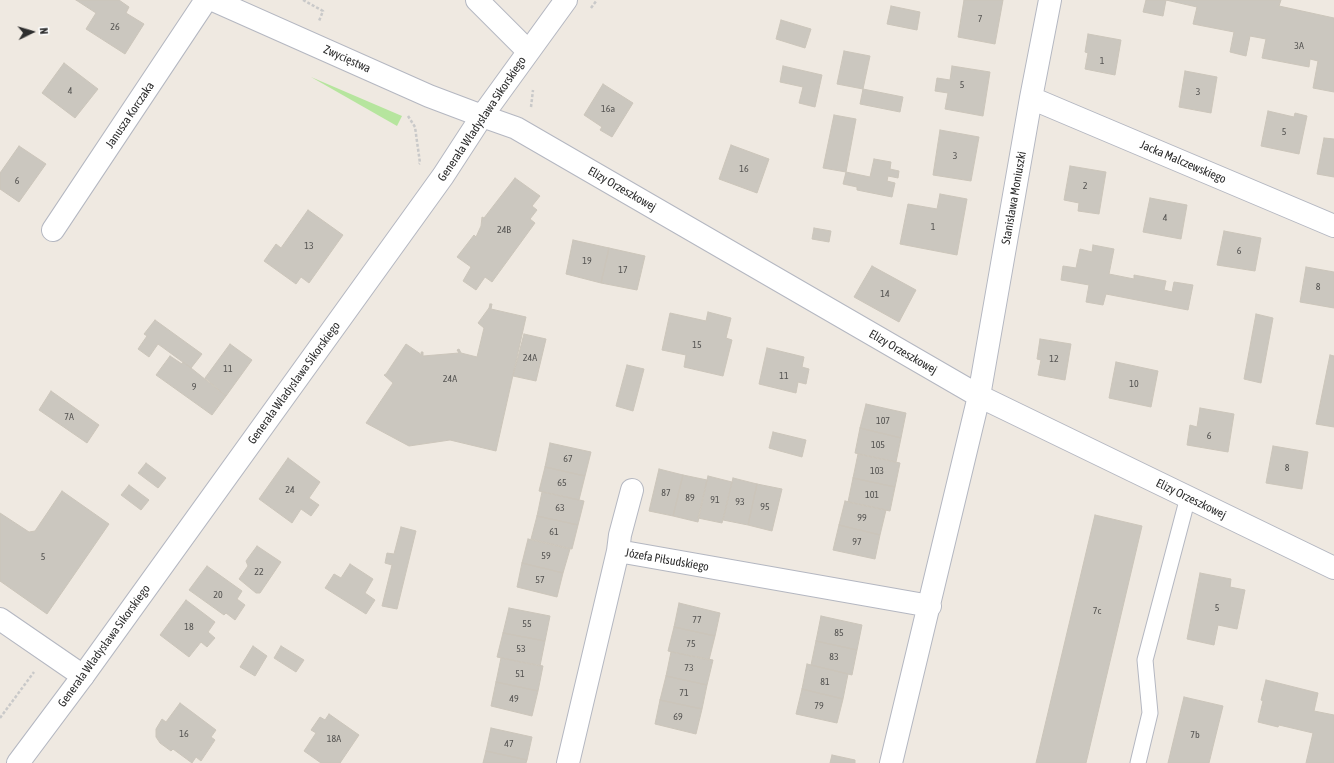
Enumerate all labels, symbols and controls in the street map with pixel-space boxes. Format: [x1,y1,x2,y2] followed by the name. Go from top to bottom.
[12,12,52,52] north arrow
[978,13,982,25] house number: 7
[110,21,120,33] house number: 26
[38,27,50,35] text: N
[1294,40,1304,52] house number: 3A
[321,42,373,76] street label: Zwycięstwa
[435,54,529,184] street label: Generała Władysława Sikorskiego
[1100,55,1104,67] house number: 1
[103,79,157,151] street label: Janusza Korczaka
[960,79,964,91] house number: 5
[68,85,72,97] house number: 4
[1196,86,1200,98] house number: 3
[601,103,615,115] house number: 16a
[1282,126,1286,138] house number: 5
[1138,137,1228,187] street label: Jacka Malczewskiego
[953,150,957,162] house number: 3
[999,150,1029,246] street label: Stanisława Moniuszki
[739,163,749,175] house number: 16
[585,164,659,214] street label: Elizy Orzeszkowej
[15,175,19,187] house number: 6
[1083,180,1087,192] house number: 2
[1163,212,1167,224] house number: 4
[931,221,935,233] house number: 1
[497,224,511,236] house number: 24B
[304,240,314,252] house number: 13
[1237,245,1241,257] house number: 6
[582,255,592,267] house number: 19
[618,264,628,276] house number: 17
[1316,281,1320,293] house number: 8
[880,288,890,300] house number: 14
[245,319,343,447] street label: Generała Władysława Sikorskiego
[866,327,940,377] street label: Elizy Orzeszkowej
[692,339,702,351] house number: 15
[523,352,537,364] house number: 24A
[1049,353,1059,365] house number: 12
[223,363,233,375] house number: 11
[779,370,789,382] house number: 11
[443,373,457,385] house number: 24A
[1129,378,1139,390] house number: 10
[192,381,196,393] house number: 9
[64,411,74,423] house number: 7A
[876,415,890,427] house number: 107
[1207,430,1211,442] house number: 6
[871,439,885,451] house number: 105
[563,453,573,465] house number: 67
[1285,462,1289,474] house number: 8
[870,465,884,477] house number: 103
[1153,476,1229,522] street label: Elizy Orzeszkowej
[557,477,567,489] house number: 65
[285,484,295,496] house number: 24
[661,487,671,499] house number: 87
[865,489,879,501] house number: 101
[685,492,695,504] house number: 89
[710,494,720,506] house number: 91
[735,496,745,508] house number: 93
[760,501,770,513] house number: 95
[555,502,565,514] house number: 63
[857,512,867,524] house number: 99
[549,526,559,538] house number: 61
[852,536,862,548] house number: 97
[624,546,710,574] street label: Józefa Piłsudskiego
[541,550,551,562] house number: 59
[41,551,45,563] house number: 5
[254,566,264,578] house number: 22
[535,574,545,586] house number: 57
[55,582,153,710] street label: Generała Władysława Sikorskiego
[213,589,223,601] house number: 20
[1215,602,1219,614] house number: 5
[1093,605,1101,617] house number: 7c
[692,614,702,626] house number: 77
[522,618,532,630] house number: 55
[184,621,194,633] house number: 18
[834,627,844,639] house number: 85
[686,638,696,650] house number: 75
[516,643,526,655] house number: 53
[829,651,839,663] house number: 83
[684,662,694,674] house number: 73
[515,668,525,680] house number: 51
[820,676,830,688] house number: 81
[679,687,689,699] house number: 71
[509,693,519,705] house number: 49
[814,700,824,712] house number: 79
[673,711,683,723] house number: 69
[179,728,189,740] house number: 16
[1190,729,1200,741] house number: 7b
[327,733,341,745] house number: 18A
[504,738,514,750] house number: 47

